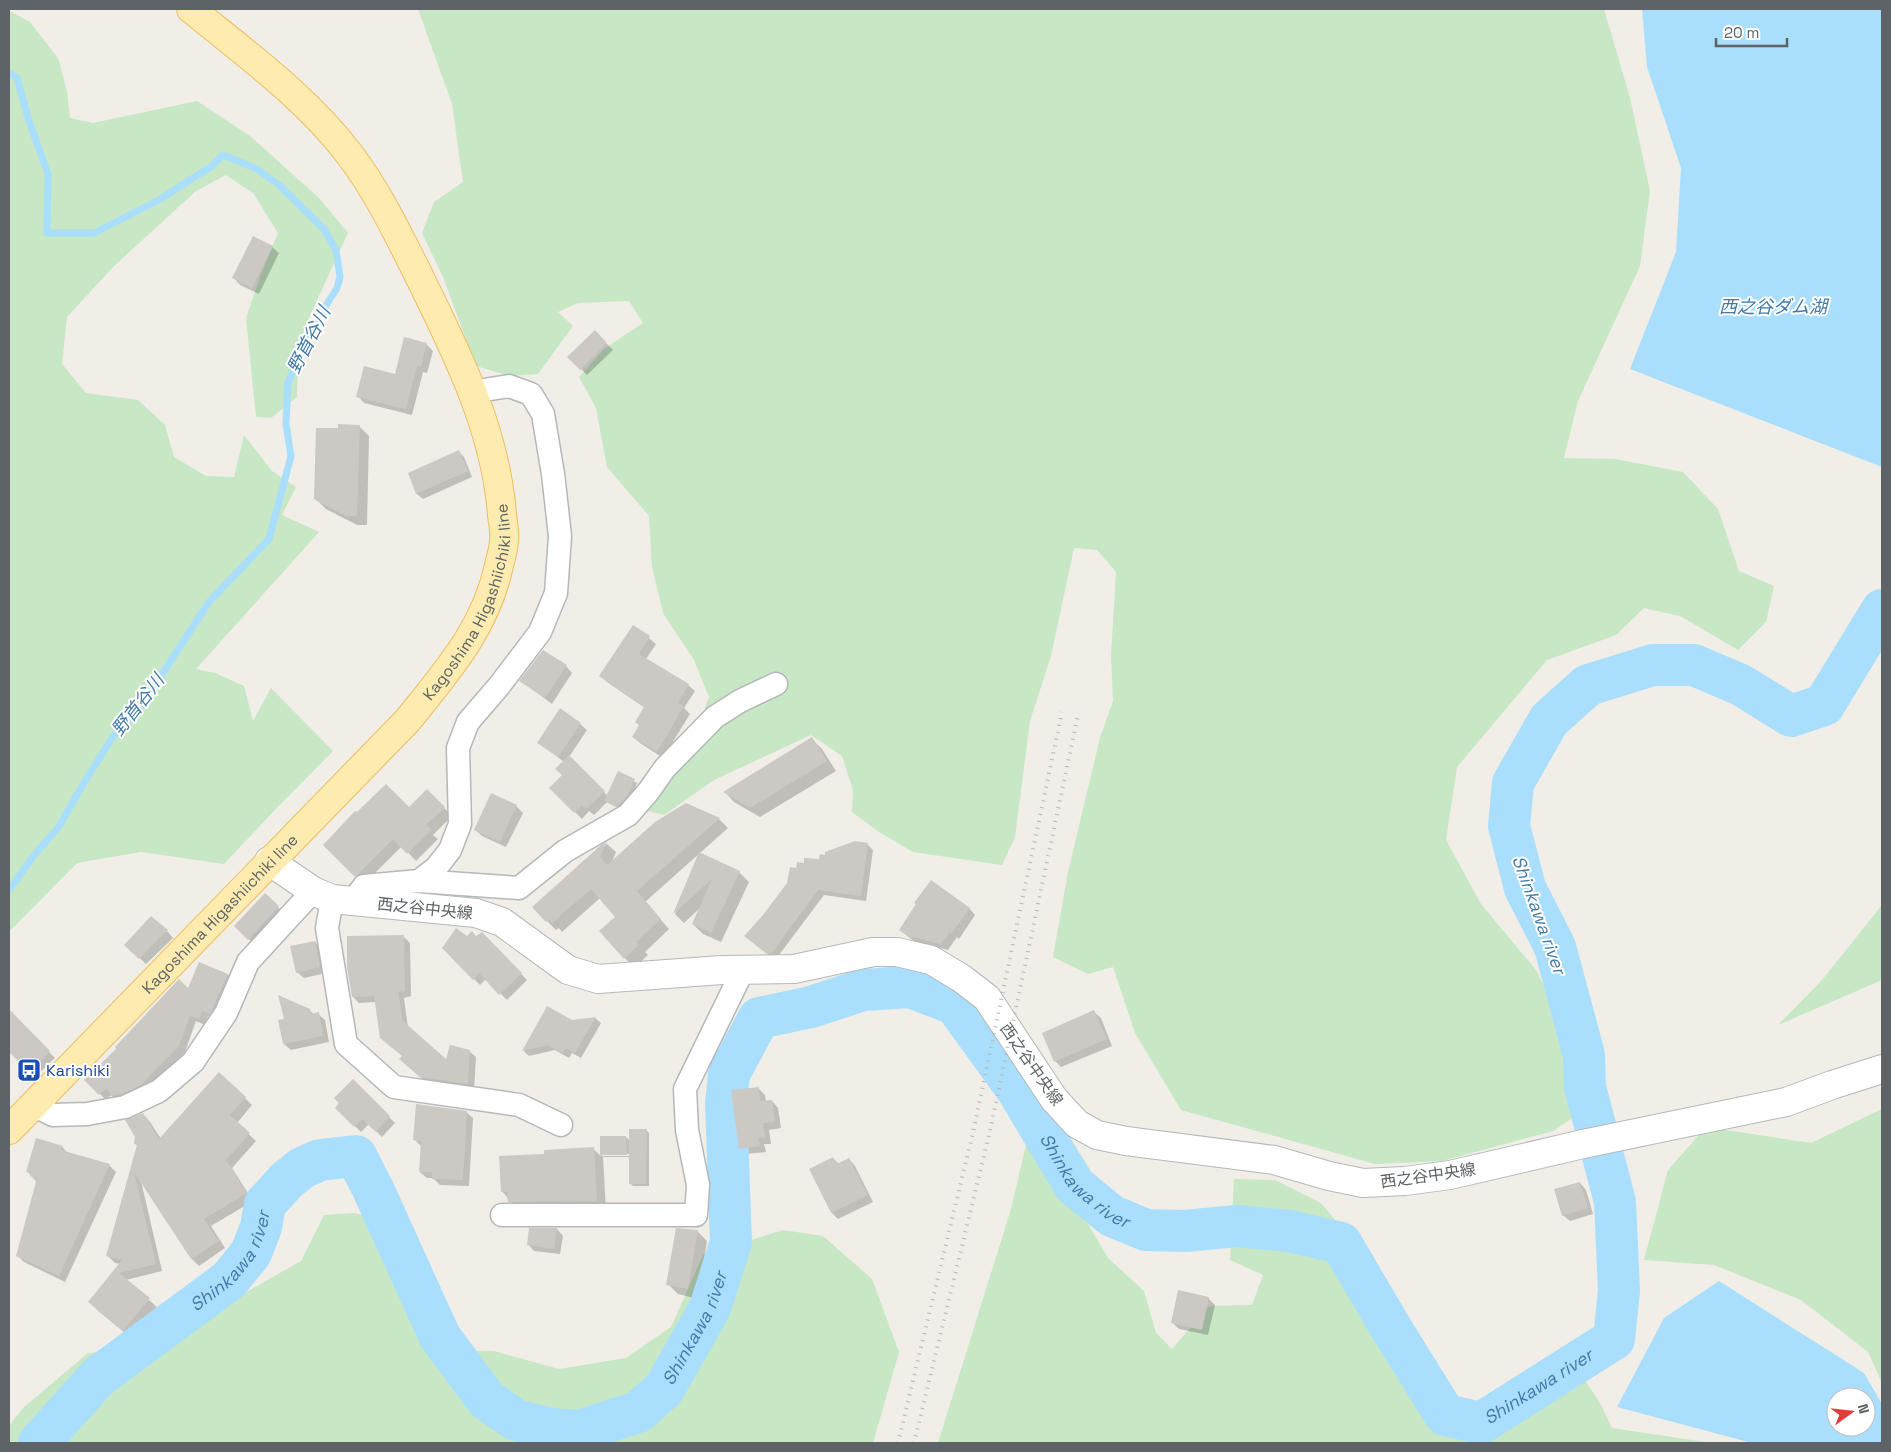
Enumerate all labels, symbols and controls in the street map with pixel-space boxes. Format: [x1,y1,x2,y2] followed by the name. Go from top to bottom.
[1716,15,1787,47] scale bar
[1724,23,1759,42] text: 20 m
[1719,295,1830,318] water label: 西之谷ダム湖
[282,301,336,377] water label: 野首谷川
[418,503,515,705] street label: Kagoshima Higashiichiki line
[106,668,170,740] water label: 野首谷川
[137,829,303,998] street label: Kagoshima Higashiichiki line
[1507,852,1572,979] water label: Shinkawa river
[376,893,474,924] street label: 西之谷中央線
[995,1019,1068,1110] street label: 西之谷中央線
[16,1057,42,1083] bus stop icon: Karishiki
[46,1060,110,1081] place label: Karishiki
[1035,1129,1135,1234] water label: Shinkawa river
[1379,1158,1477,1193] street label: 西之谷中央線
[185,1207,275,1316] water label: Shinkawa river
[657,1266,733,1389] water label: Shinkawa river
[1479,1342,1599,1429] water label: Shinkawa river
[1826,1387,1876,1437] north arrow
[1854,1402,1873,1416] text: N

